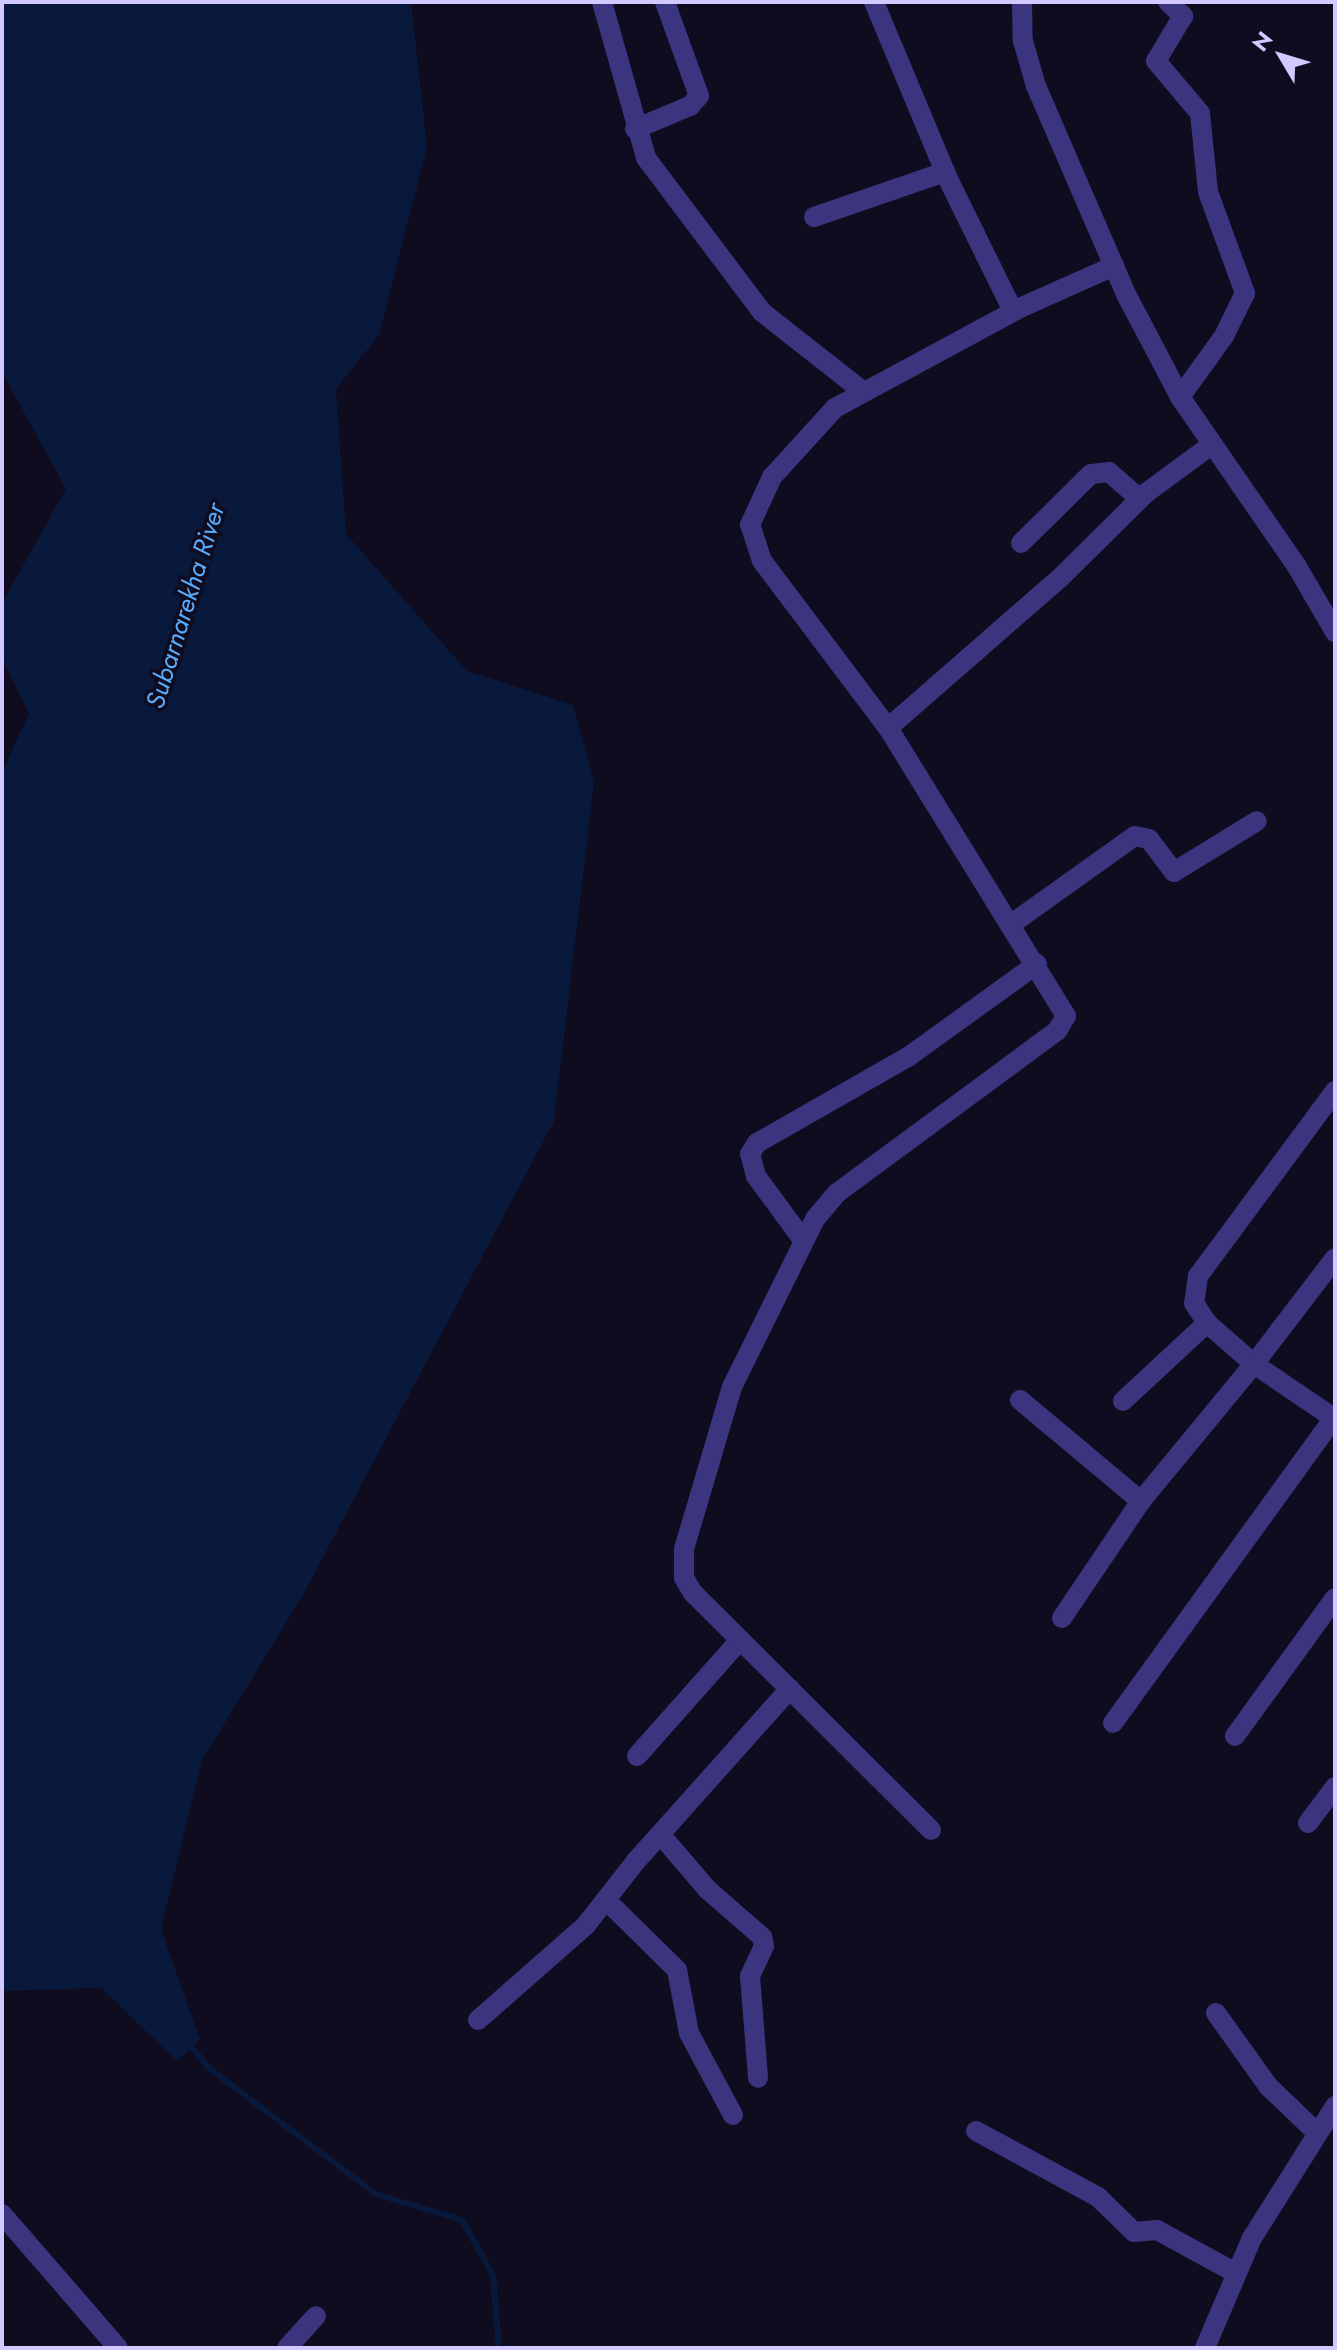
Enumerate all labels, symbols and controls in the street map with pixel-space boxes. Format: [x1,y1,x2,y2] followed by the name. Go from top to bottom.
[1241,16,1321,96] north arrow
[1244,24,1280,58] text: N
[140,500,232,712] water label: Subarnarekha River

